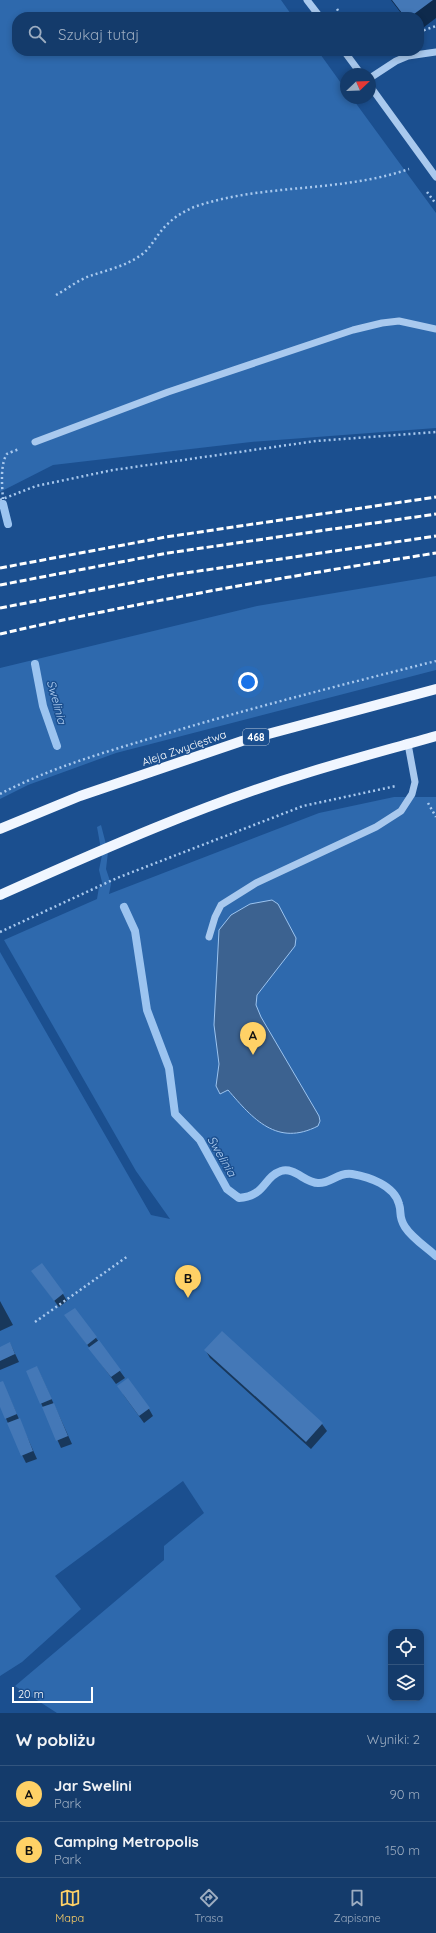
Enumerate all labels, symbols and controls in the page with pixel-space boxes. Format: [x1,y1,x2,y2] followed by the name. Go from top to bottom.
[12,12,424,56] search box
[26,23,48,45] icon: search
[58,25,139,44] text: Szukaj tutaj
[340,68,376,104] north arrow
[238,672,258,692] your location
[44,678,70,726] water label: Swelinia
[140,727,228,769] street label: Aleja Zwycięstwa
[243,729,269,745] road number: 468
[240,1022,266,1055] pin: A
[204,1133,240,1180] water label: Swelinia
[175,1265,201,1298] pin: B
[388,1629,424,1701] map controls
[388,1629,424,1665] button: locate
[388,1665,424,1701] button: layers
[12,1685,93,1704] scale bar
[18,1687,44,1701] text: 20 m
[16,1729,96,1750] text: W pobliżu
[367,1731,420,1747] text: Wyniki: 2
[54,1776,132,1795] text: Jar Swelini
[25,1786,33,1802] text: A
[390,1786,420,1802] text: 90 m
[54,1795,82,1811] text: Park
[54,1832,199,1851] text: Camping Metropolis
[25,1842,33,1858] text: B
[385,1842,420,1858] text: 150 m
[54,1851,82,1867] text: Park
[55,1887,84,1925] tab: Mapa
[195,1887,223,1925] tab: Trasa
[334,1887,381,1925] tab: Zapisane

